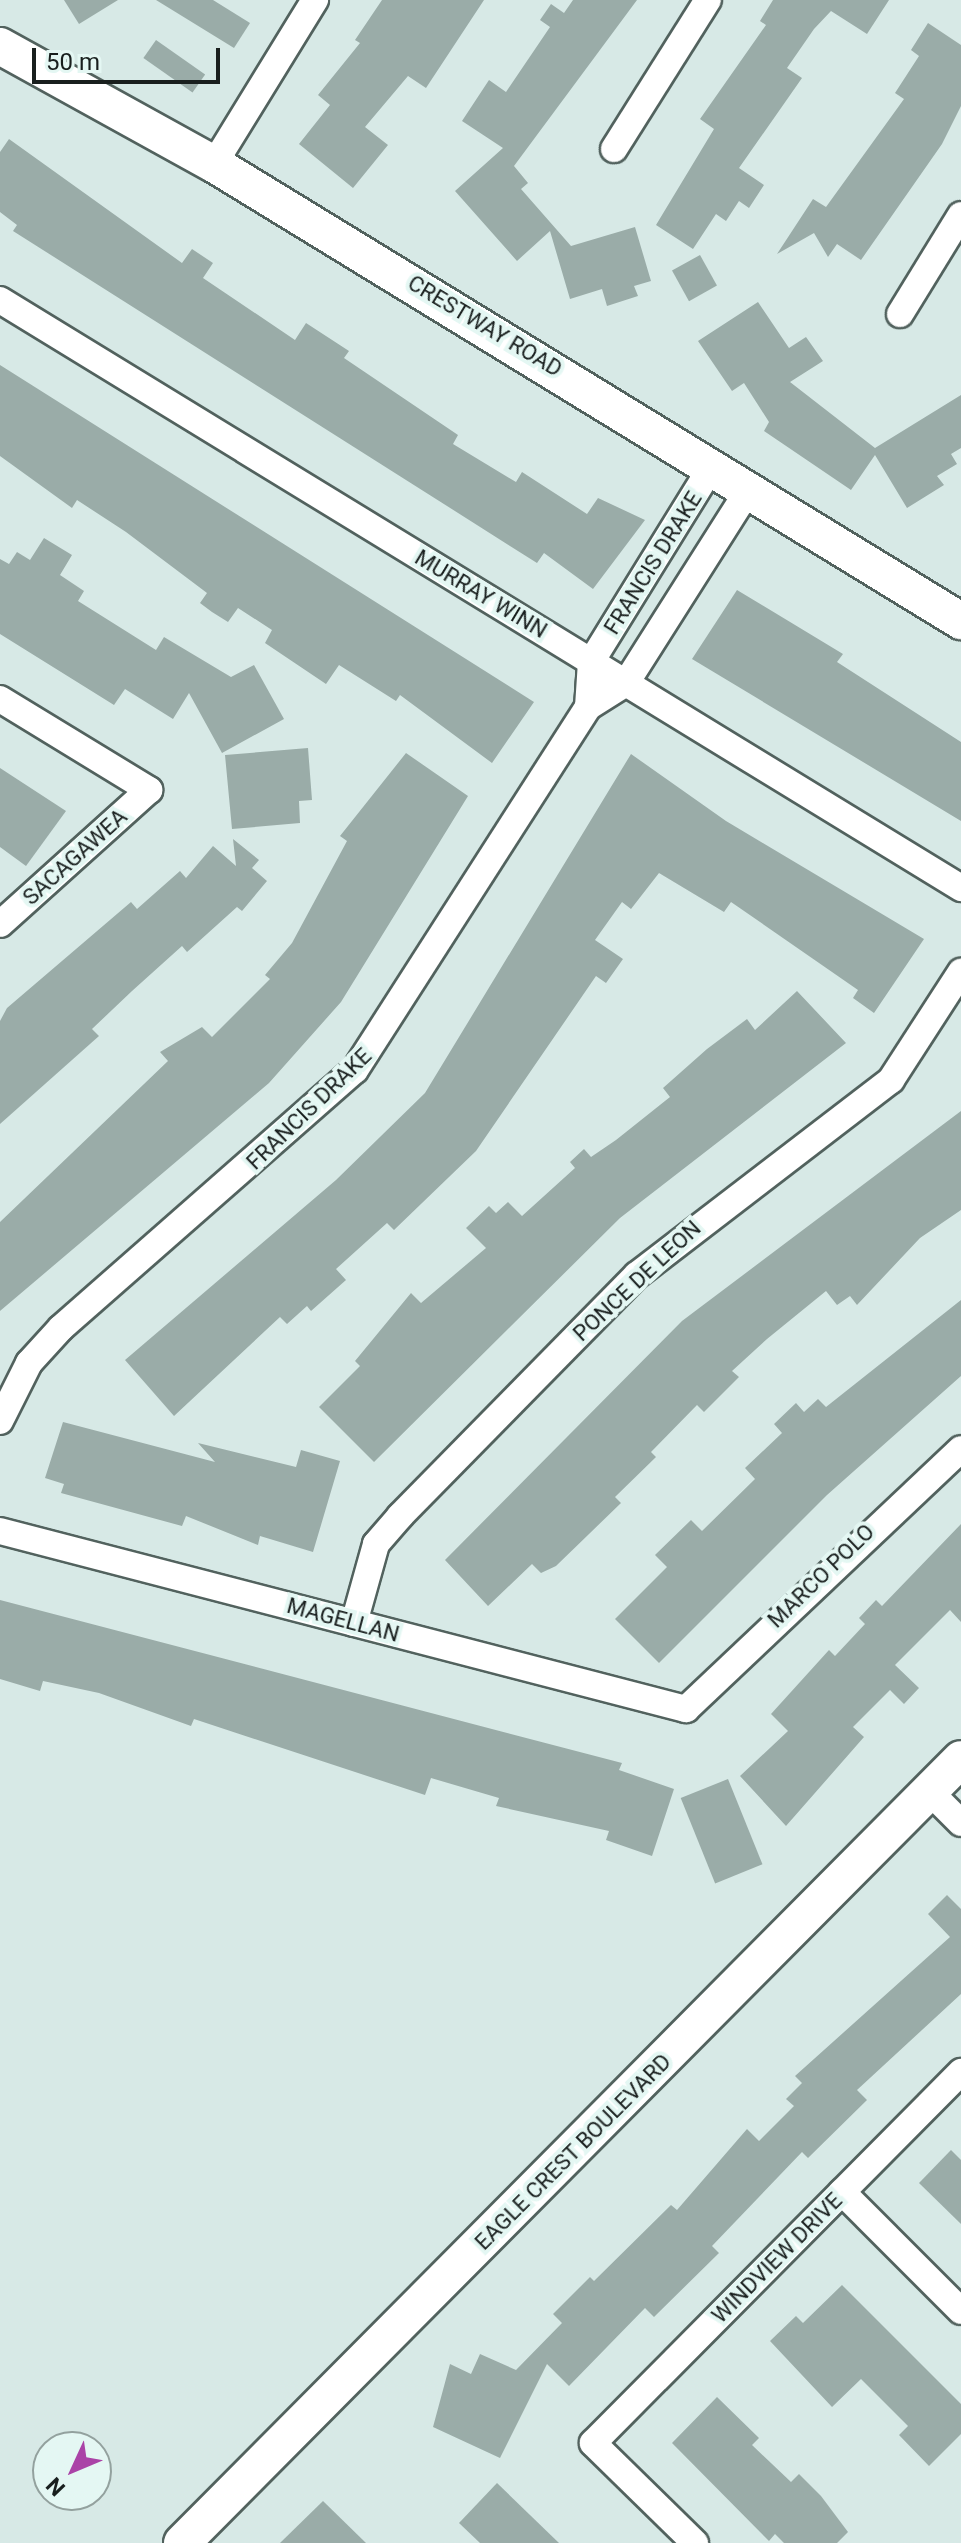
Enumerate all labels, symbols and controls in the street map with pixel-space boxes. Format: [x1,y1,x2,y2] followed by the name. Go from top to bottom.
[36,32,224,82] scale bar
[46,48,100,76] text: 50 m
[403,270,567,382] street label: CRESTWAY ROAD
[599,487,707,639] street label: FRANCIS DRAKE
[410,544,552,644] street label: MURRAY WINN
[18,803,132,911] street label: SACAGAWEA
[241,1043,377,1175] street label: FRANCIS DRAKE
[568,1215,706,1347] street label: PONCE DE LEON
[762,1519,880,1633] street label: MARCO POLO
[284,1592,402,1648] street label: MAGELLAN
[469,2048,677,2256] street label: EAGLE CREST BOULEVARD
[706,2187,848,2329] street label: WINDVIEW DRIVE
[32,2431,112,2511] north arrow
[41,2472,70,2501] text: N

